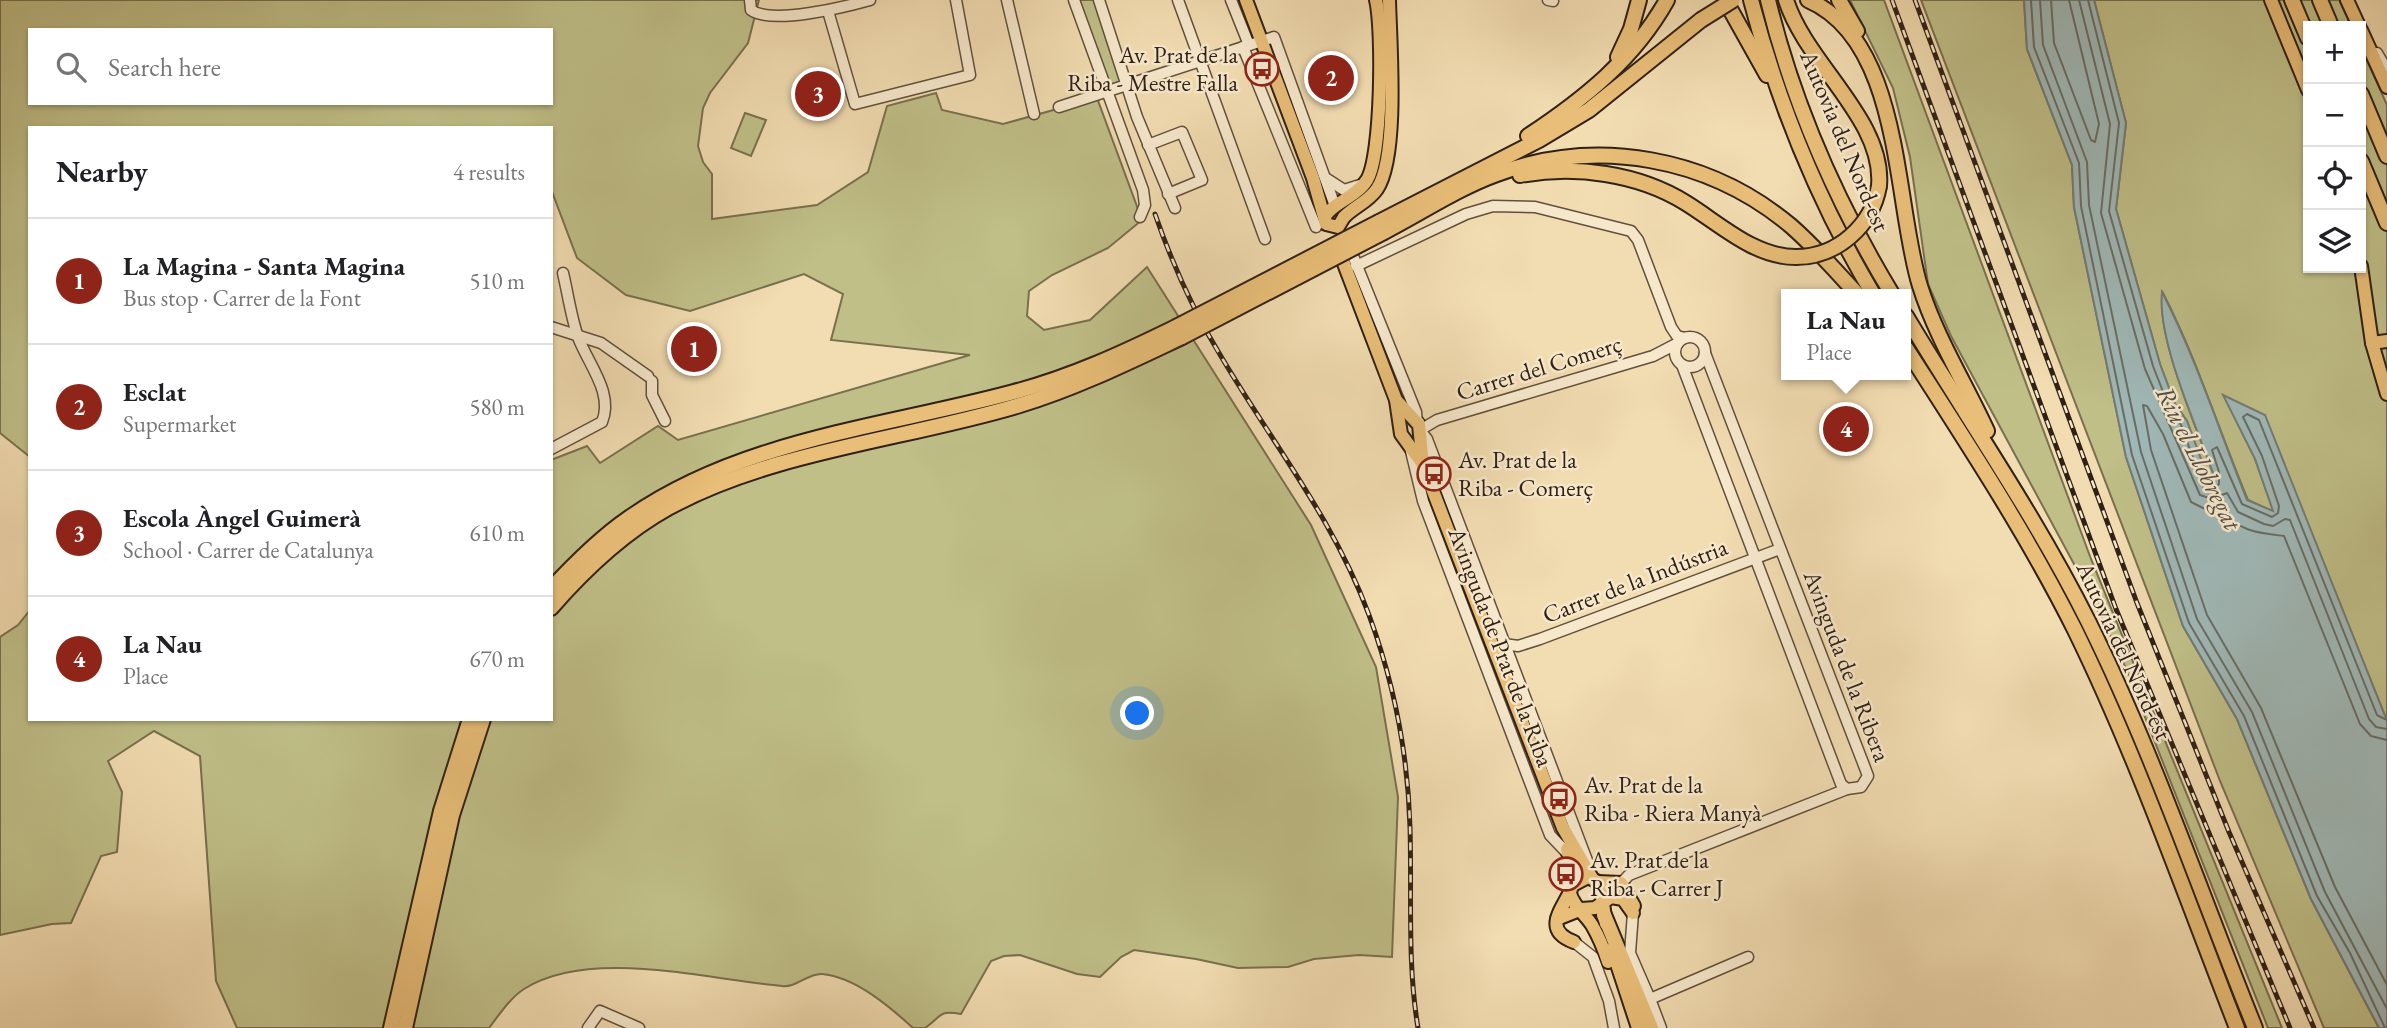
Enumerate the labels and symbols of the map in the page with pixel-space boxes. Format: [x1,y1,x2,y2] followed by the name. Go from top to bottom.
[1067,39,1238,98] place label: Av. Prat de la Riba - Mestre Falla
[1793,45,1898,236] street label: Autovia del Nord-est
[1243,50,1281,88] bus stop icon: Av. Prat de la Riba - Mestre Falla
[1308,52,1354,104] pin: 2
[795,68,841,120] pin: 3
[671,323,717,375] pin: 1
[1452,328,1625,407] street label: Carrer del Comerç
[2148,380,2251,537] water label: Riu el Llobregat
[1823,403,1869,455] pin: 4
[1457,444,1593,503] place label: Av. Prat de la Riba - Comerç
[1415,455,1453,493] bus stop icon: Av. Prat de la Riba - Comerç
[1441,522,1562,771] street label: Avinguda de Prat de la Riba
[1538,531,1732,630] street label: Carrer de la Indústria
[2069,556,2180,745] street label: Autovia del Nord-est
[1796,565,1898,766] street label: Avinguda de la Ribera
[1120,696,1154,730] your location
[1583,769,1762,828] place label: Av. Prat de la Riba - Riera Manyà
[1540,780,1578,818] bus stop icon: Av. Prat de la Riba - Riera Manyà
[1589,844,1724,903] place label: Av. Prat de la Riba - Carrer J
[1547,855,1585,893] bus stop icon: Av. Prat de la Riba - Carrer J

